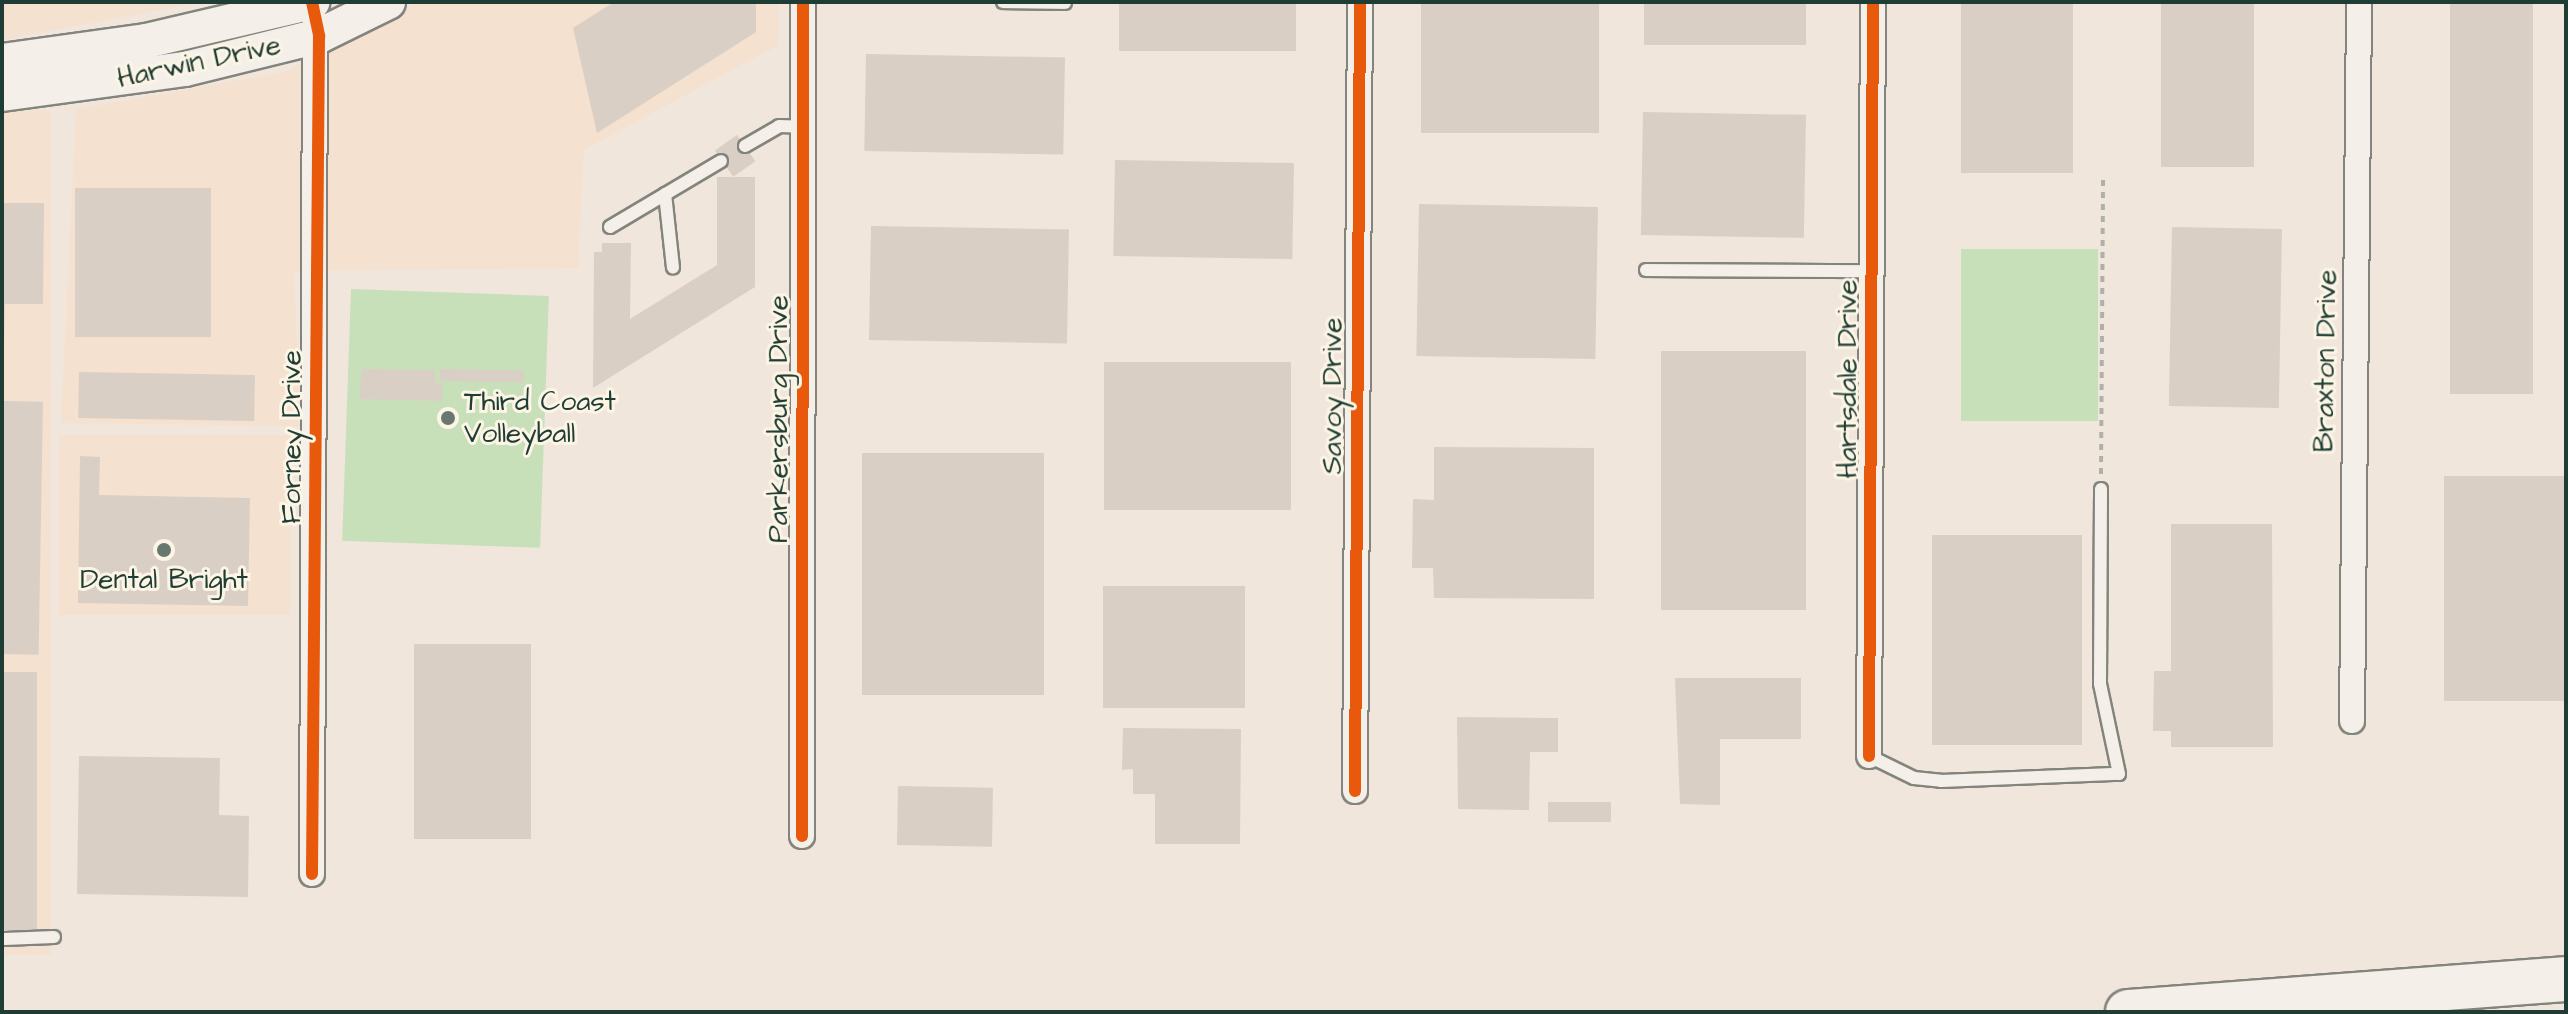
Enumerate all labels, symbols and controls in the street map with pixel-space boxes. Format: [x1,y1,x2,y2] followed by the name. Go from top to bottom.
[114,28,284,96] street label: Harwin Drive
[2308,269,2344,453] street label: Braxton Drive
[1831,280,1865,478] street label: Hartsdale Drive
[762,295,796,543] street label: Parkersburg Drive
[1316,318,1350,474] street label: Savoy Drive
[275,350,309,524] street label: Forney Drive
[464,385,616,451] place label: Third Coast Volleyball
[439,409,457,427] marker: Third Coast Volleyball
[155,541,173,559] marker: Dental Bright
[80,563,248,597] place label: Dental Bright

